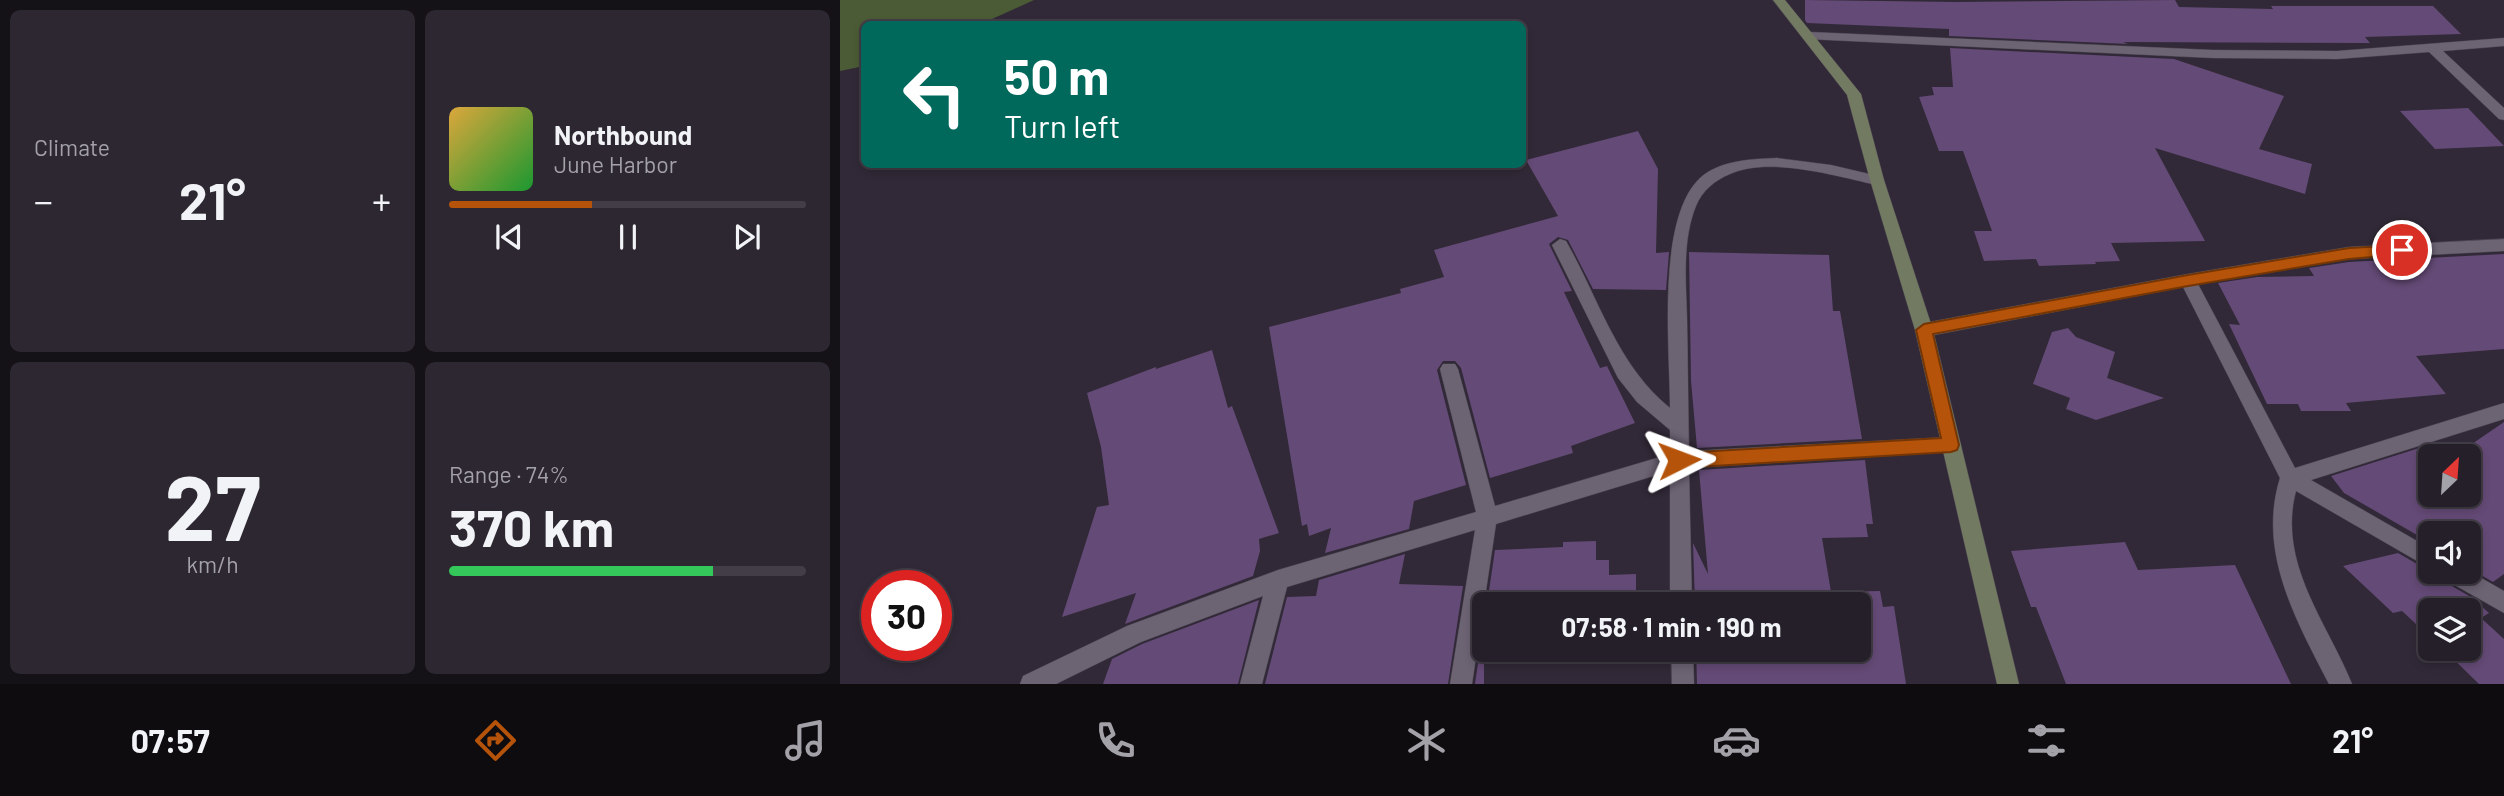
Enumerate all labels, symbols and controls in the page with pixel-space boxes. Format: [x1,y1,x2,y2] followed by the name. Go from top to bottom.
[1004,46,1109,105] text: 50 m
[889,49,980,140] icon: left
[1004,106,1121,144] text: Turn left
[554,119,692,150] text: Northbound
[34,133,110,161] text: Climate
[554,150,677,178] text: June Harbor
[179,168,246,230] text: 21°
[34,177,53,223] text: −
[372,177,391,223] text: +
[490,218,528,256] icon: previous
[609,218,647,256] icon: pause
[728,218,766,256] icon: next
[2372,220,2432,280] pin
[2383,231,2421,269] icon: arrive
[1642,423,1716,497] position arrow
[2418,444,2482,508] north arrow
[2418,444,2481,661] map controls
[164,450,261,559] text: 27
[449,460,569,488] text: Range · 74%
[449,495,614,557] text: 370 km
[2418,521,2481,584] button: sound
[186,550,239,578] text: km/h
[861,570,952,661] speed limit sign: 30
[2418,598,2481,661] button: layers
[1562,611,1782,642] text: 07:58 · 1 min · 190 m
[471,716,520,765] icon: directions
[781,716,830,765] icon: music
[1091,716,1140,765] icon: phone
[1402,716,1451,765] icon: climate
[1712,716,1761,765] icon: car
[2022,716,2071,765] icon: filters
[131,721,210,759] text: 07:57
[2332,721,2373,759] text: 21°

